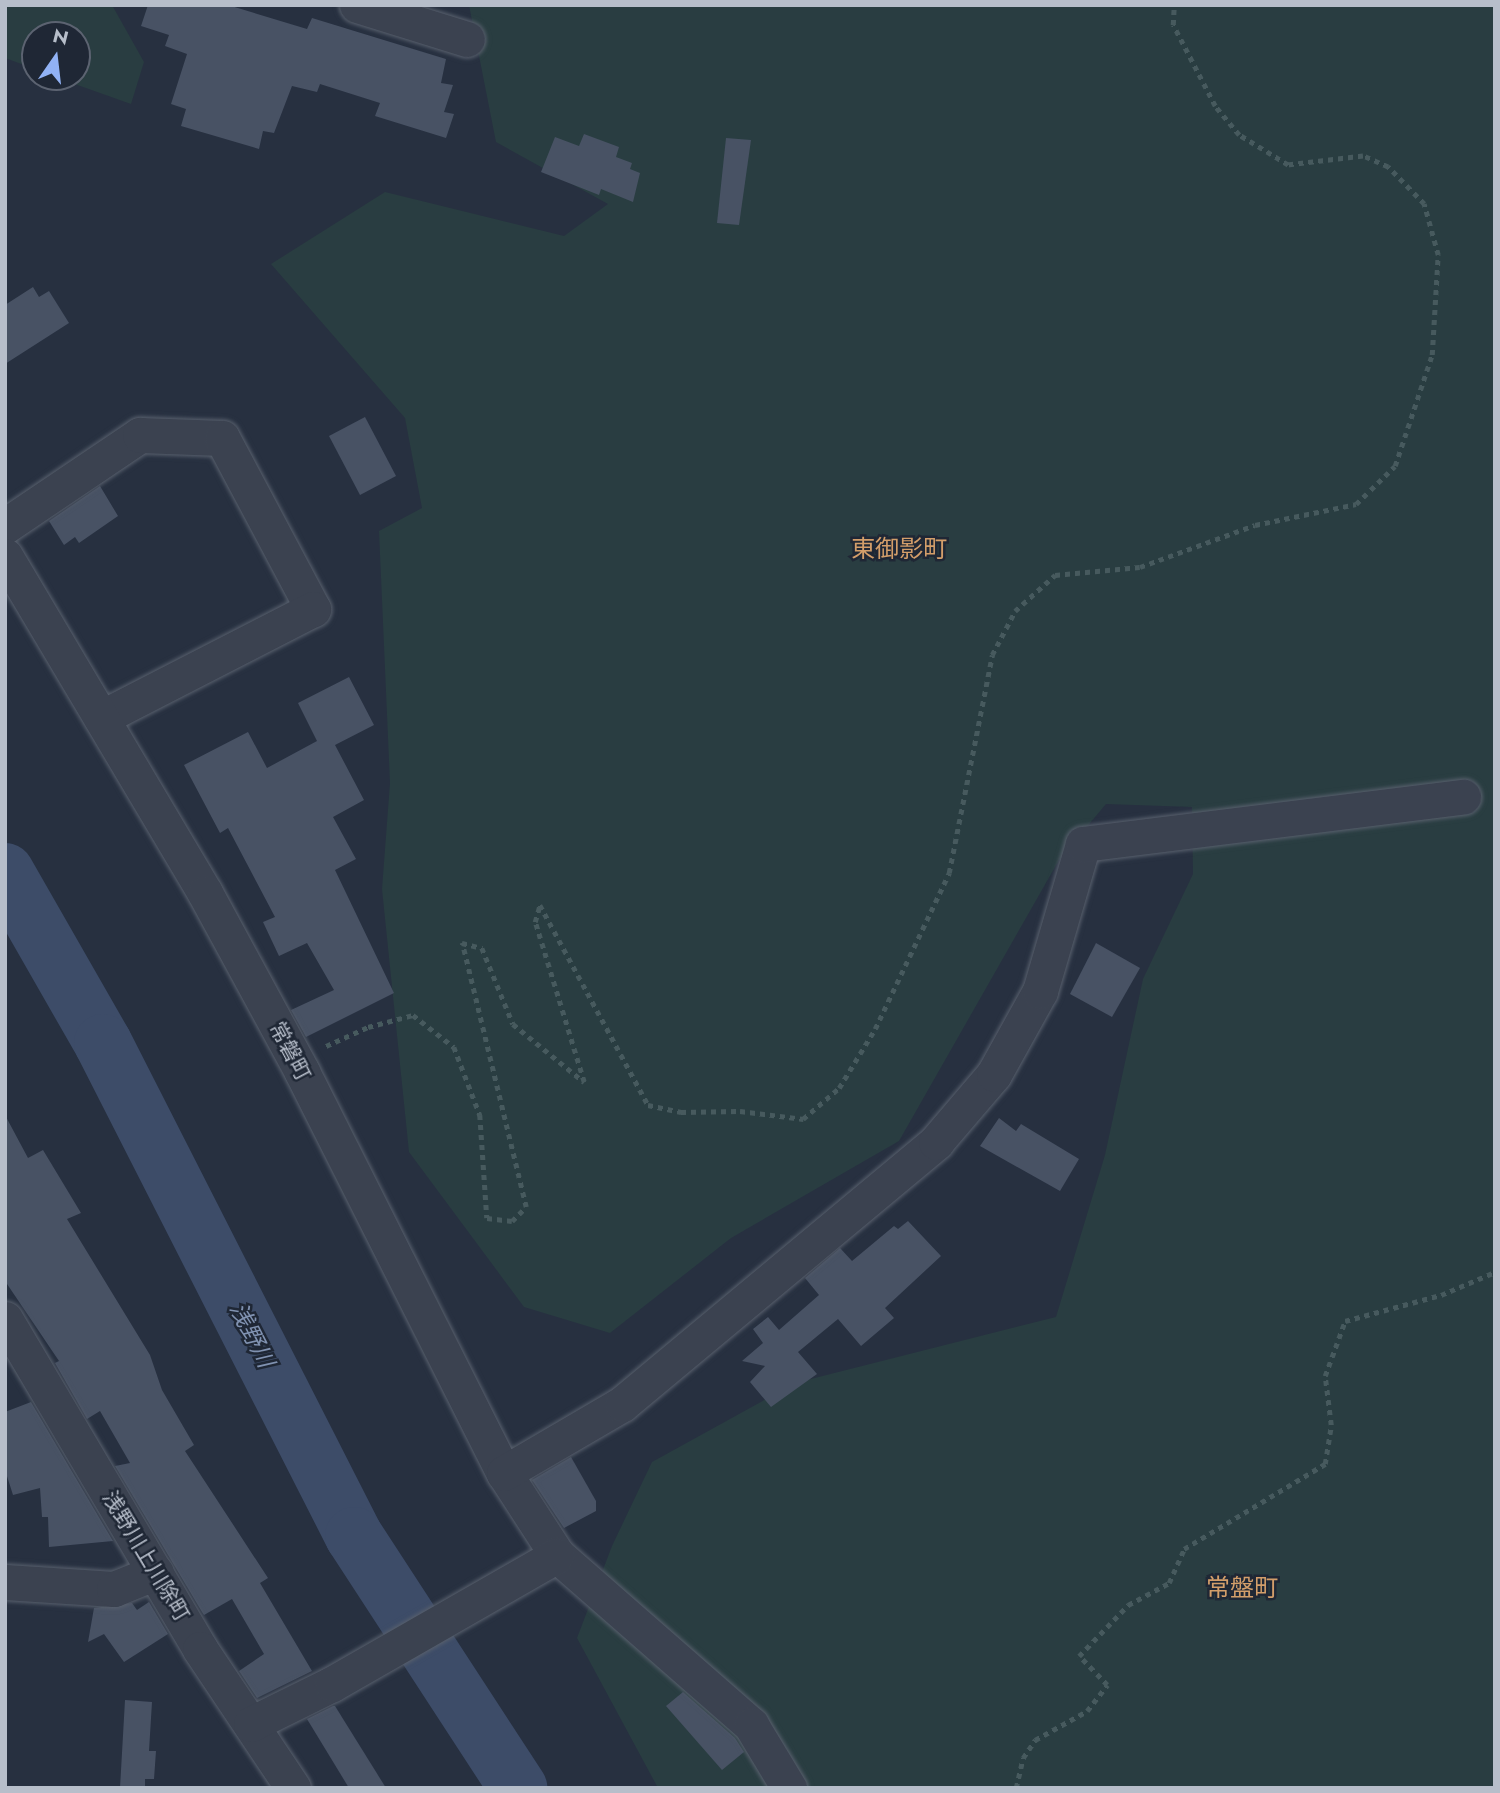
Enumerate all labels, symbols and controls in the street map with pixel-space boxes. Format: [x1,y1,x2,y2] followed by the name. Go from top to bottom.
[21,21,91,91] north arrow
[50,22,71,52] text: N
[851,535,947,563] district label: 東御影町
[264,1017,316,1085] street label: 常磐町
[224,1298,280,1372] water label: 浅野川
[97,1487,195,1625] street label: 浅野川上川除町
[1206,1574,1278,1602] district label: 常盤町

